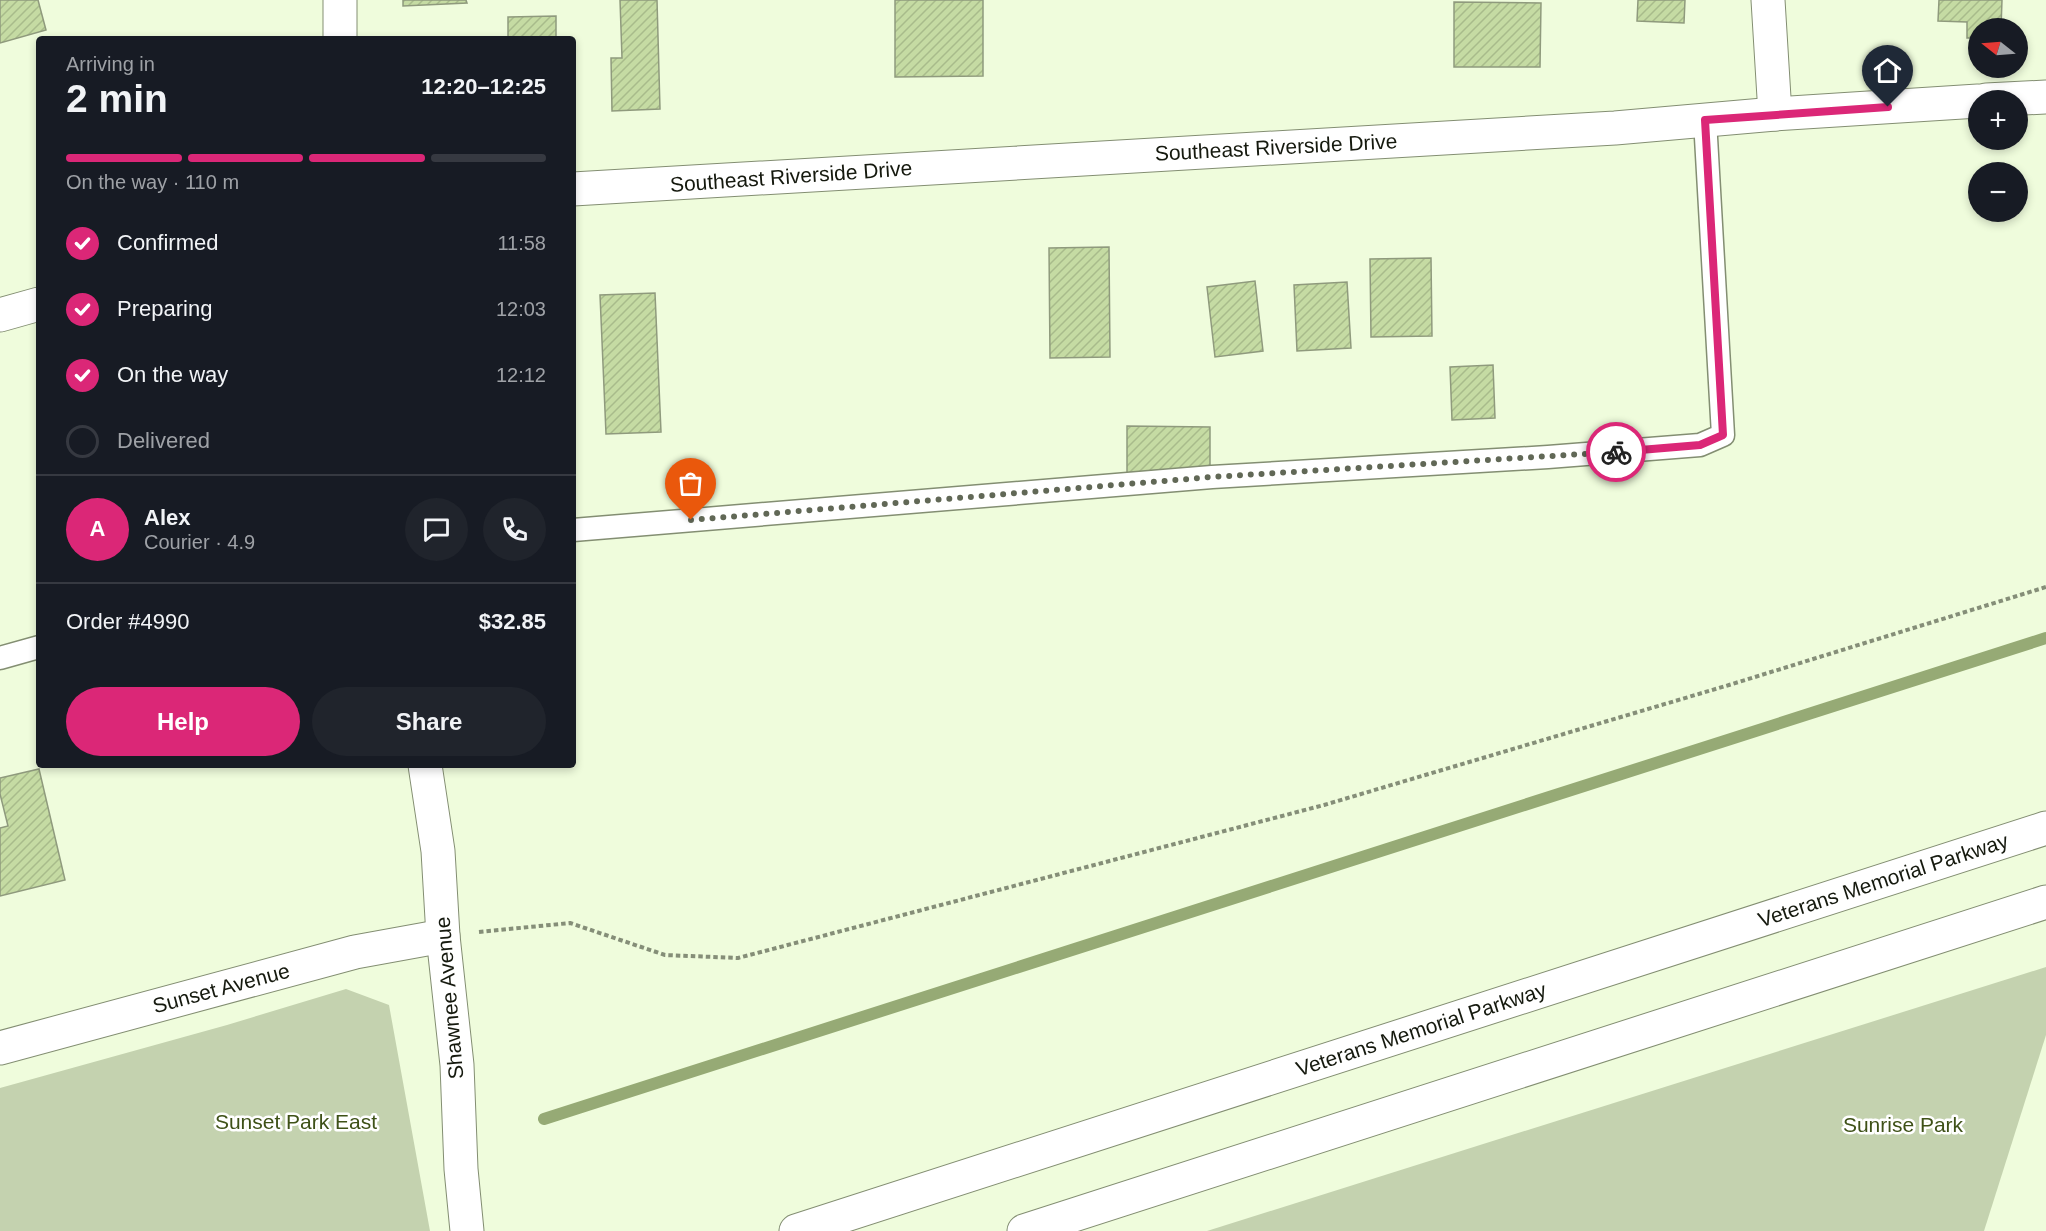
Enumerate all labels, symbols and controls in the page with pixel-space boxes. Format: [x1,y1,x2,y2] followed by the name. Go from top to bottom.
[1968,18,2028,78] north arrow
[1968,18,2028,222] map controls
[1862,45,1913,107] pin
[66,53,155,75] text: Arriving in
[1871,54,1904,87] icon: home
[421,74,546,99] text: 12:20–12:25
[66,77,168,120] text: 2 min
[1968,90,2028,150] button: +
[1154,129,1398,165] street label: Southeast Riverside Drive
[669,156,913,196] street label: Southeast Riverside Drive
[1968,162,2028,222] button: −
[66,171,239,193] text: On the way · 110 m
[66,227,99,260] icon: check
[117,230,218,255] text: Confirmed
[497,232,546,254] text: 11:58
[66,293,99,326] icon: check
[117,296,212,321] text: Preparing
[496,298,546,320] text: 12:03
[66,359,99,392] icon: check
[117,362,228,387] text: On the way
[496,364,546,386] text: 12:12
[1586,422,1646,482] courier
[117,428,210,453] text: Delivered
[1600,436,1633,469] icon: bike
[665,458,716,520] pin
[674,467,707,500] icon: bag
[405,498,468,561] button: chat
[483,498,546,561] button: phone
[144,505,190,530] text: Alex
[90,516,105,541] text: A
[144,531,255,553] text: Courier · 4.9
[66,609,190,634] text: Order #4990
[479,609,546,634] text: $32.85
[66,687,300,756] button: Help
[312,687,546,756] button: Share
[1755,829,2011,931] street label: Veterans Memorial Parkway
[430,916,468,1080] street label: Shawnee Avenue
[150,959,292,1017] street label: Sunset Avenue
[1293,978,1549,1080] street label: Veterans Memorial Parkway
[215,1110,377,1133] park label: Sunset Park East
[1843,1113,1964,1136] park label: Sunrise Park

